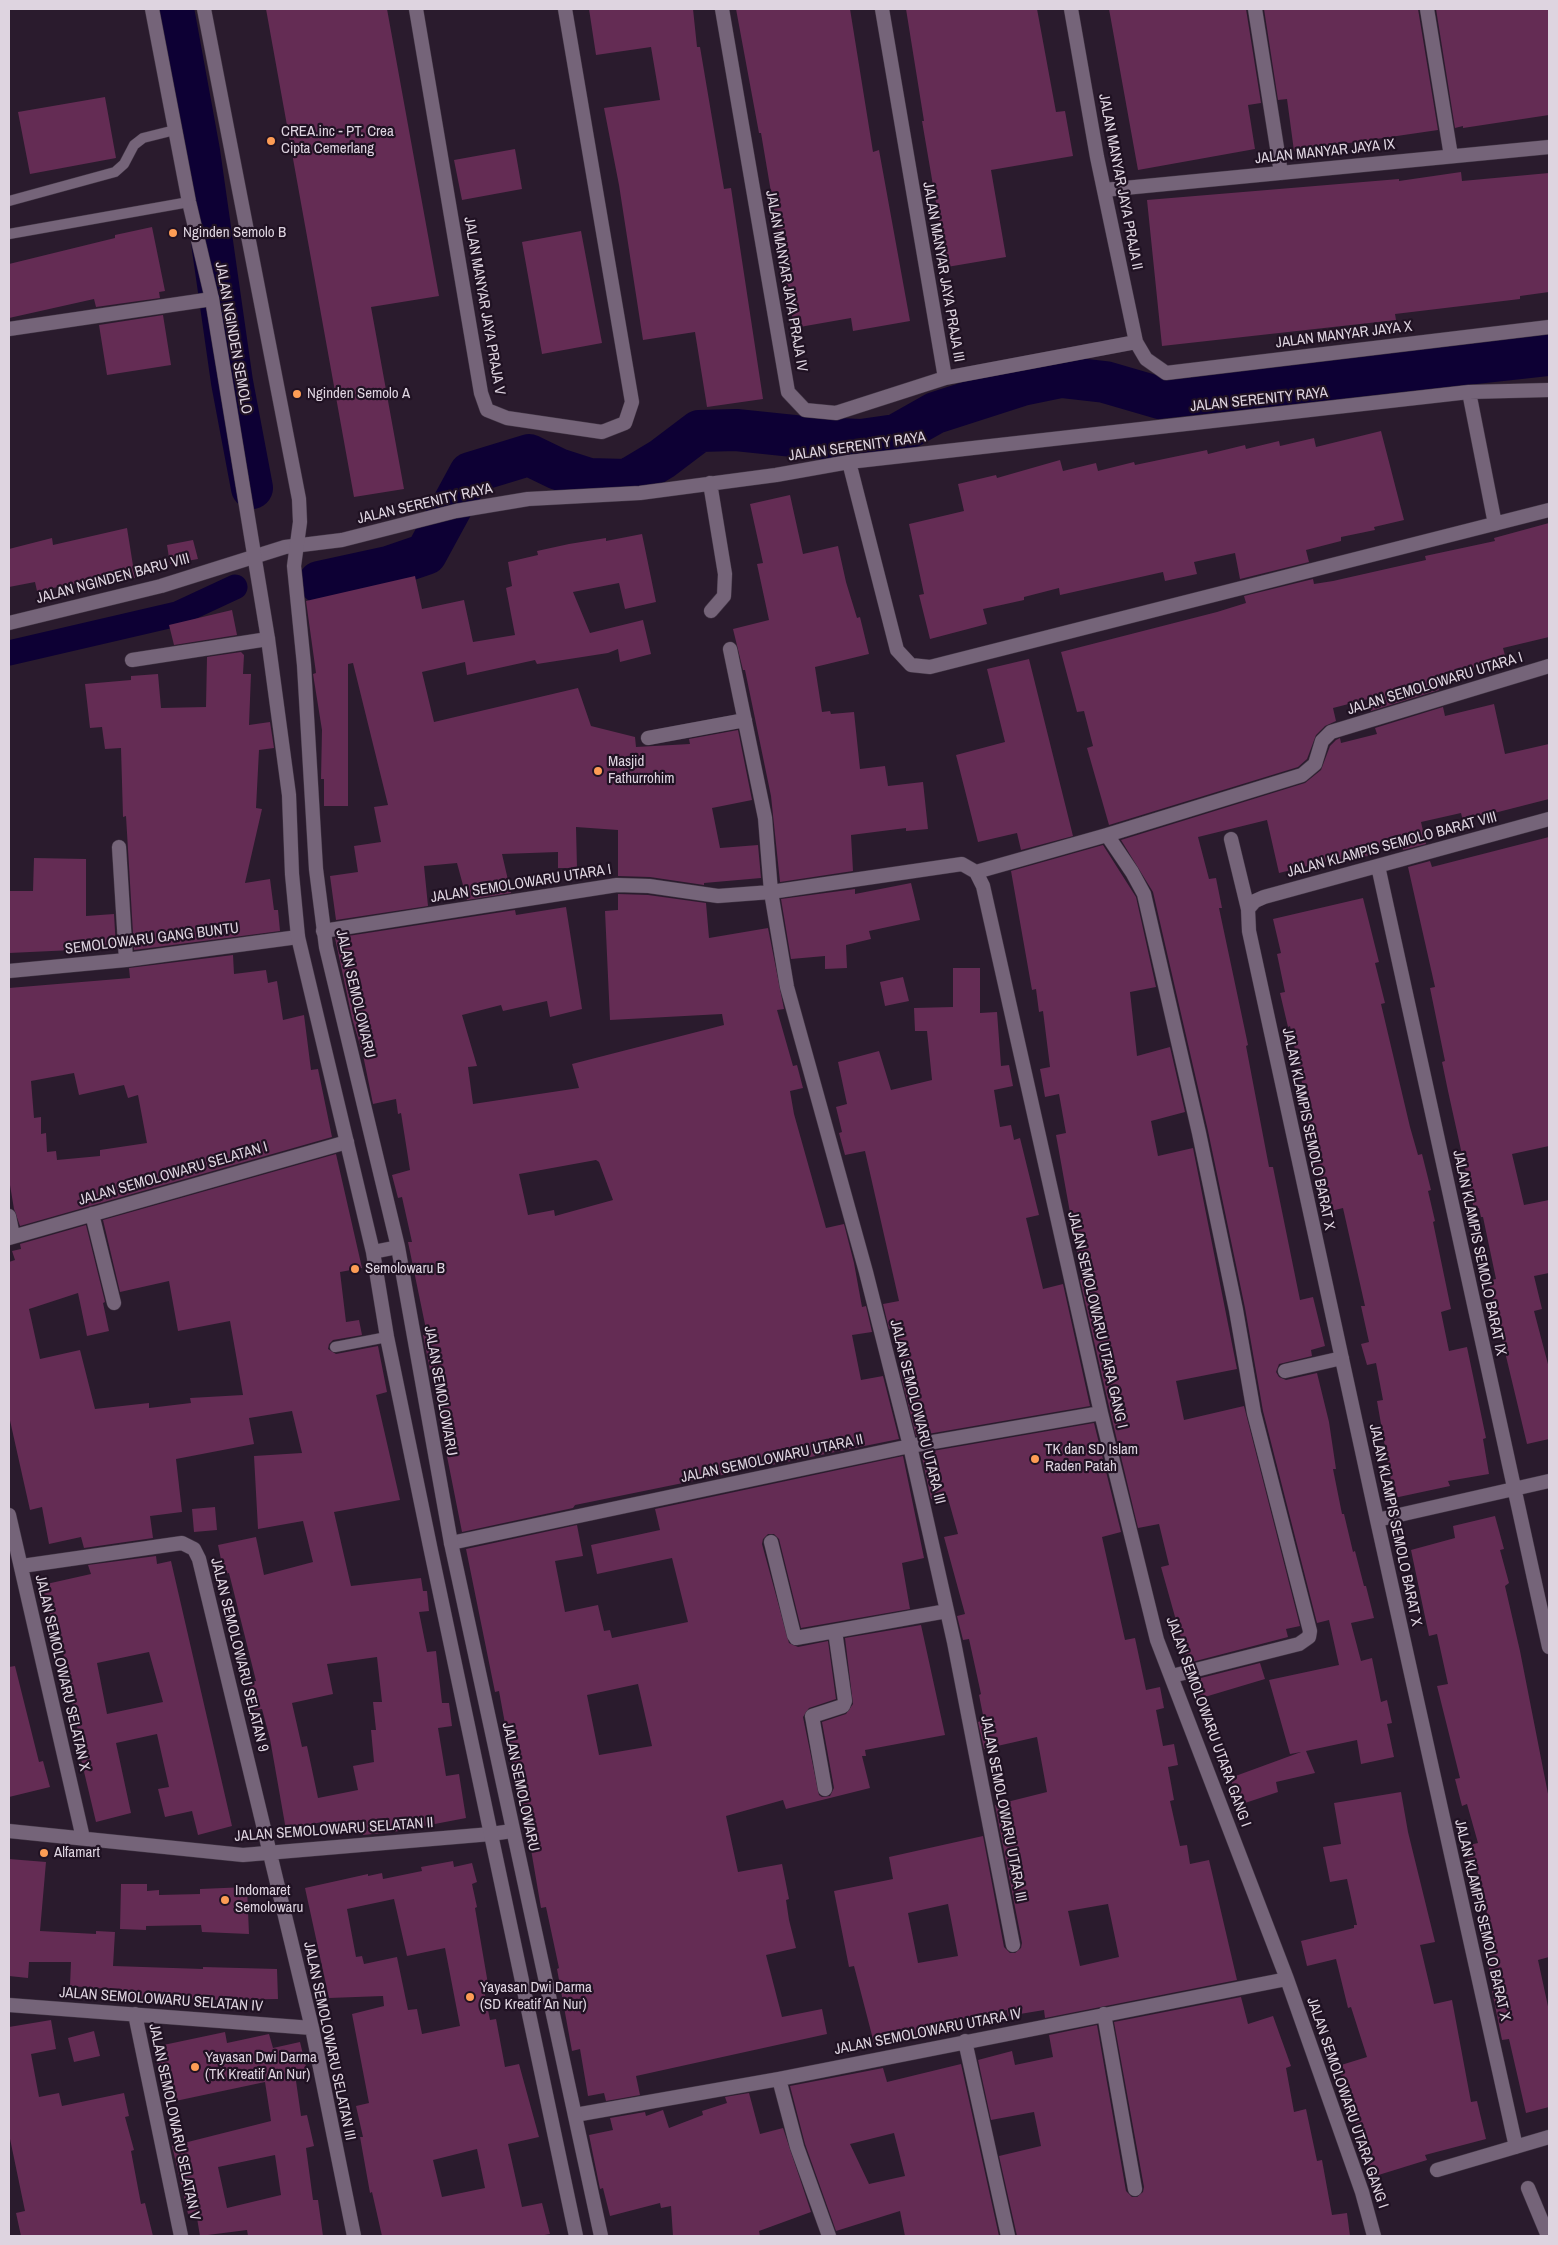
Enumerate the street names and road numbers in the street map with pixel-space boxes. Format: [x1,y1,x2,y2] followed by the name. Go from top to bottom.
[1094,92,1146,272] street label: JALAN MANYAR JAYA PRAJA II
[1254,136,1396,168] street label: JALAN MANYAR JAYA IX
[918,181,968,363] street label: JALAN MANYAR JAYA PRAJA III
[761,189,811,373] street label: JALAN MANYAR JAYA PRAJA IV
[459,216,509,396] street label: JALAN MANYAR JAYA PRAJA V
[211,260,255,416] street label: JALAN NGINDEN SEMOLO
[1275,318,1413,352] street label: JALAN MANYAR JAYA X
[1189,384,1329,416] street label: JALAN SERENITY RAYA
[787,428,927,466] street label: JALAN SERENITY RAYA
[356,480,494,528] street label: JALAN SERENITY RAYA
[34,550,192,608] street label: JALAN NGINDEN BARU VIII
[1345,649,1525,719] street label: JALAN SEMOLOWARU UTARA I
[1285,808,1499,882] street label: JALAN KLAMPIS SEMOLO BARAT VIII
[429,861,613,907] street label: JALAN SEMOLOWARU UTARA I
[64,919,240,959] street label: SEMOLOWARU GANG BUNTU
[331,928,379,1060] street label: JALAN SEMOLOWARU
[1278,1026,1338,1232] street label: JALAN KLAMPIS SEMOLO BARAT X
[76,1138,270,1210] street label: JALAN SEMOLOWARU SELATAN I
[1448,1149,1510,1357] street label: JALAN KLAMPIS SEMOLO BARAT IX
[1063,1210,1131,1430] street label: JALAN SEMOLOWARU UTARA GANG I
[885,1318,949,1506] street label: JALAN SEMOLOWARU UTARA III
[420,1325,460,1457] street label: JALAN SEMOLOWARU
[1365,1422,1425,1628] street label: JALAN KLAMPIS SEMOLO BARAT X
[679,1431,865,1487] street label: JALAN SEMOLOWARU UTARA II
[206,1556,272,1754] street label: JALAN SEMOLOWARU SELATAN 9
[31,1573,93,1773] street label: JALAN SEMOLOWARU SELATAN X
[1162,1615,1254,1829] street label: JALAN SEMOLOWARU UTARA GANG I
[976,1714,1030,1904] street label: JALAN SEMOLOWARU UTARA III
[498,1721,542,1853] street label: JALAN SEMOLOWARU
[234,1814,434,1846] street label: JALAN SEMOLOWARU SELATAN II
[1450,1818,1514,2022] street label: JALAN KLAMPIS SEMOLO BARAT X
[299,1940,359,2142] street label: JALAN SEMOLOWARU SELATAN III
[59,1984,263,2016] street label: JALAN SEMOLOWARU SELATAN IV
[1302,1995,1392,2211] street label: JALAN SEMOLOWARU UTARA GANG I
[833,2005,1023,2059] street label: JALAN SEMOLOWARU UTARA IV
[144,2022,204,2222] street label: JALAN SEMOLOWARU SELATAN V

